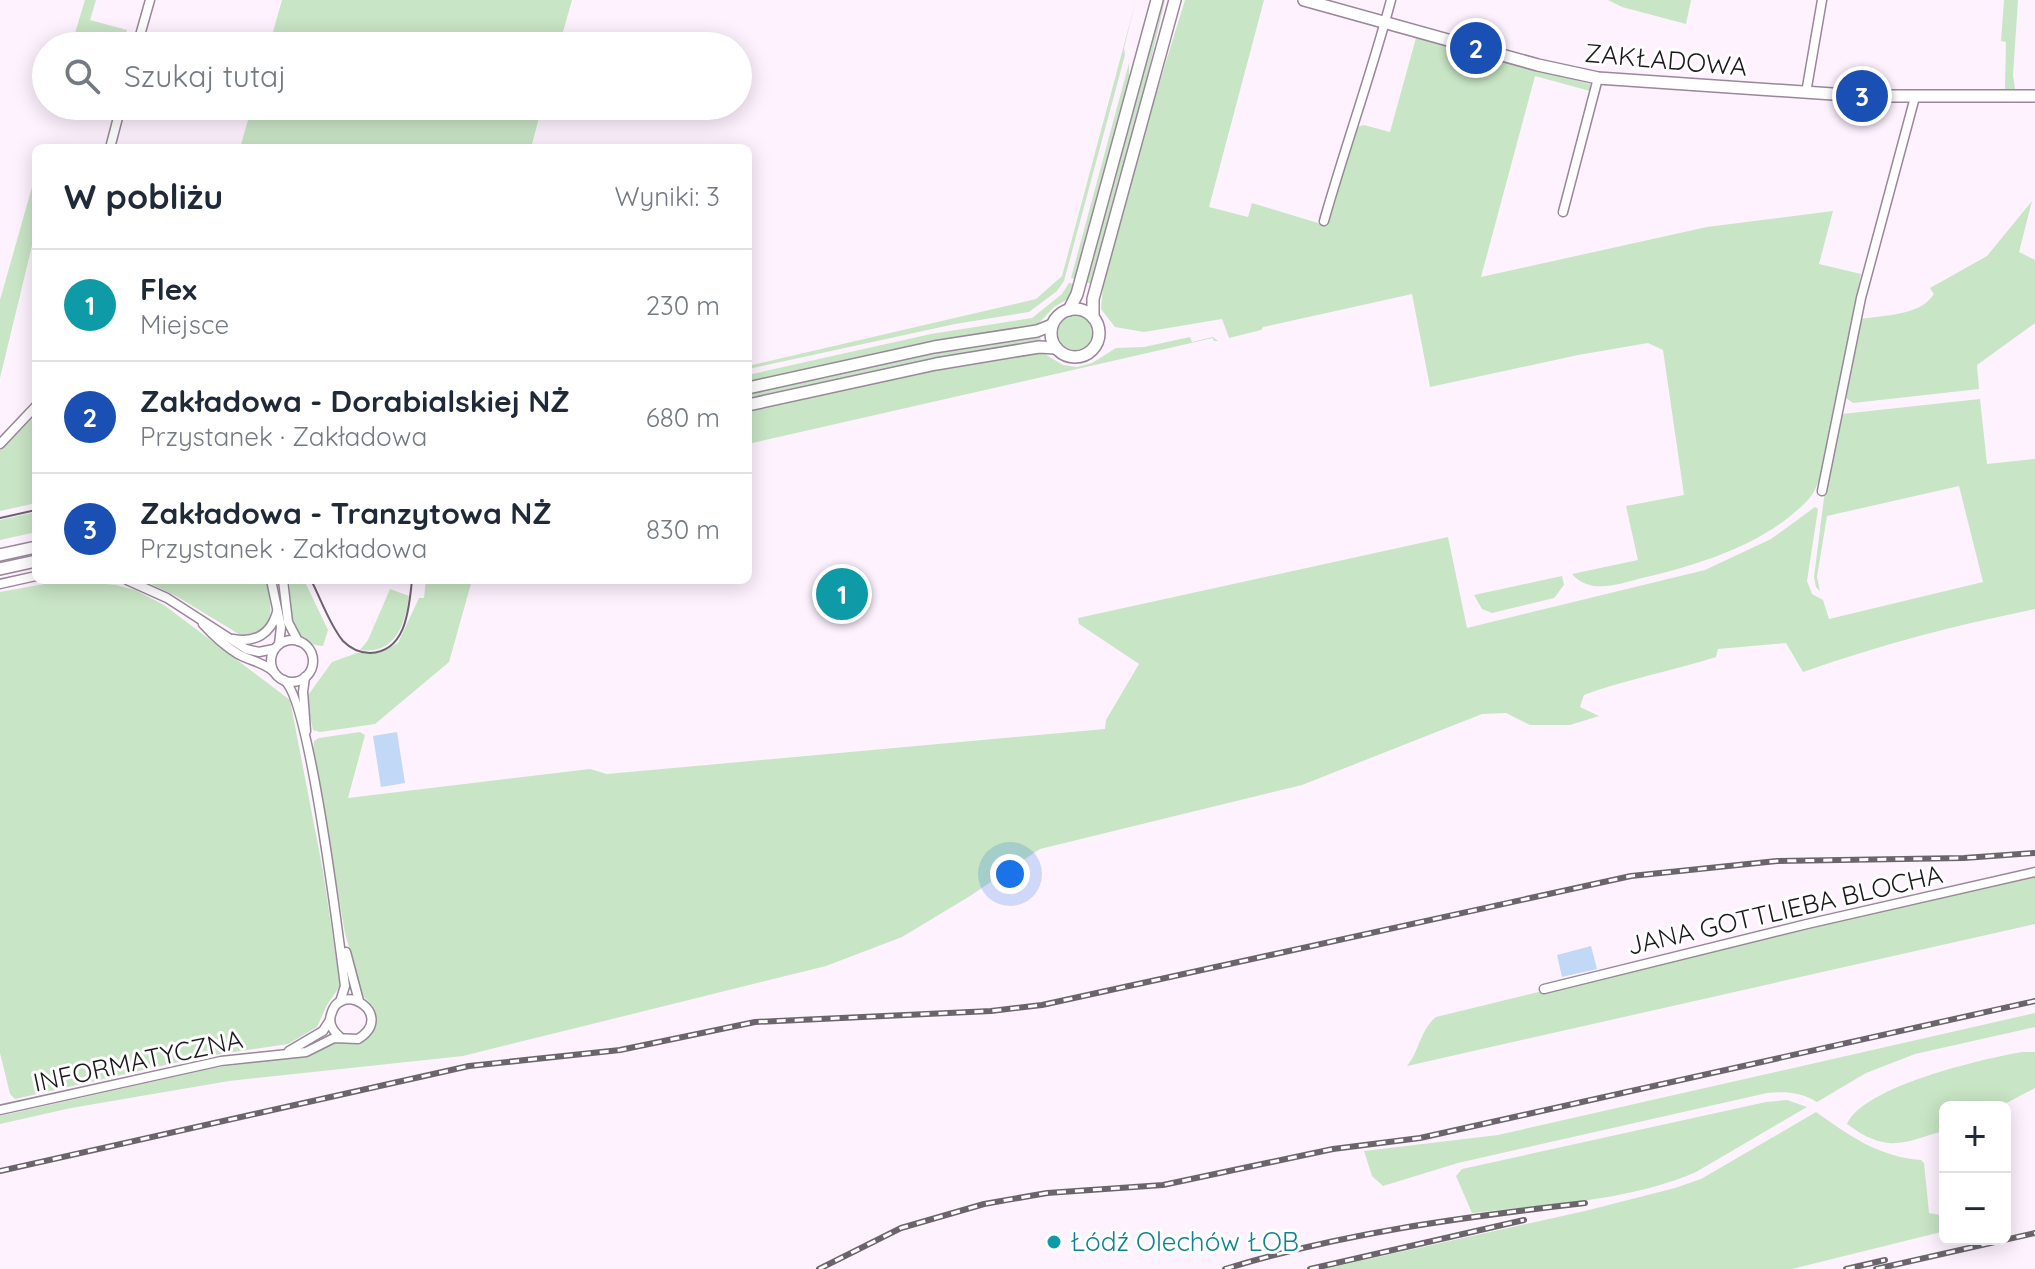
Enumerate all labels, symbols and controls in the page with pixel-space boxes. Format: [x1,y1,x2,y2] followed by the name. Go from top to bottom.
[1450,18,1502,78] pin: 2
[32,32,752,120] search box
[1583,36,1749,83] street label: ZAKŁADOWA
[60,54,104,98] icon: search
[124,57,286,95] text: Szukaj tutaj
[1836,66,1888,126] pin: 3
[64,175,223,218] text: W pobliżu
[614,180,720,213] text: Wyniki: 3
[140,270,197,308] text: Flex
[85,289,95,322] text: 1
[646,289,720,322] text: 230 m
[140,308,229,341] text: Miejsce
[140,382,570,420] text: Zakładowa - Dorabialskiej NŻ
[83,401,97,434] text: 2
[646,401,720,434] text: 680 m
[140,420,427,453] text: Przystanek · Zakładowa
[140,494,552,532] text: Zakładowa - Tranzytowa NŻ
[83,513,97,546] text: 3
[646,513,720,546] text: 830 m
[140,532,427,565] text: Przystanek · Zakładowa
[816,564,868,624] pin: 1
[990,854,1030,894] your location
[1624,857,1946,962] street label: JANA GOTTLIEBA BLOCHA
[30,1022,246,1099] street label: INFORMATYCZNA
[1939,1101,2011,1245] map controls
[1939,1101,2011,1173] button: +
[1939,1173,2011,1245] button: −
[1070,1225,1299,1258] place label: Łódź Olechów ŁOB
[1045,1233,1063,1251] marker: Łódź Olechów ŁOB

